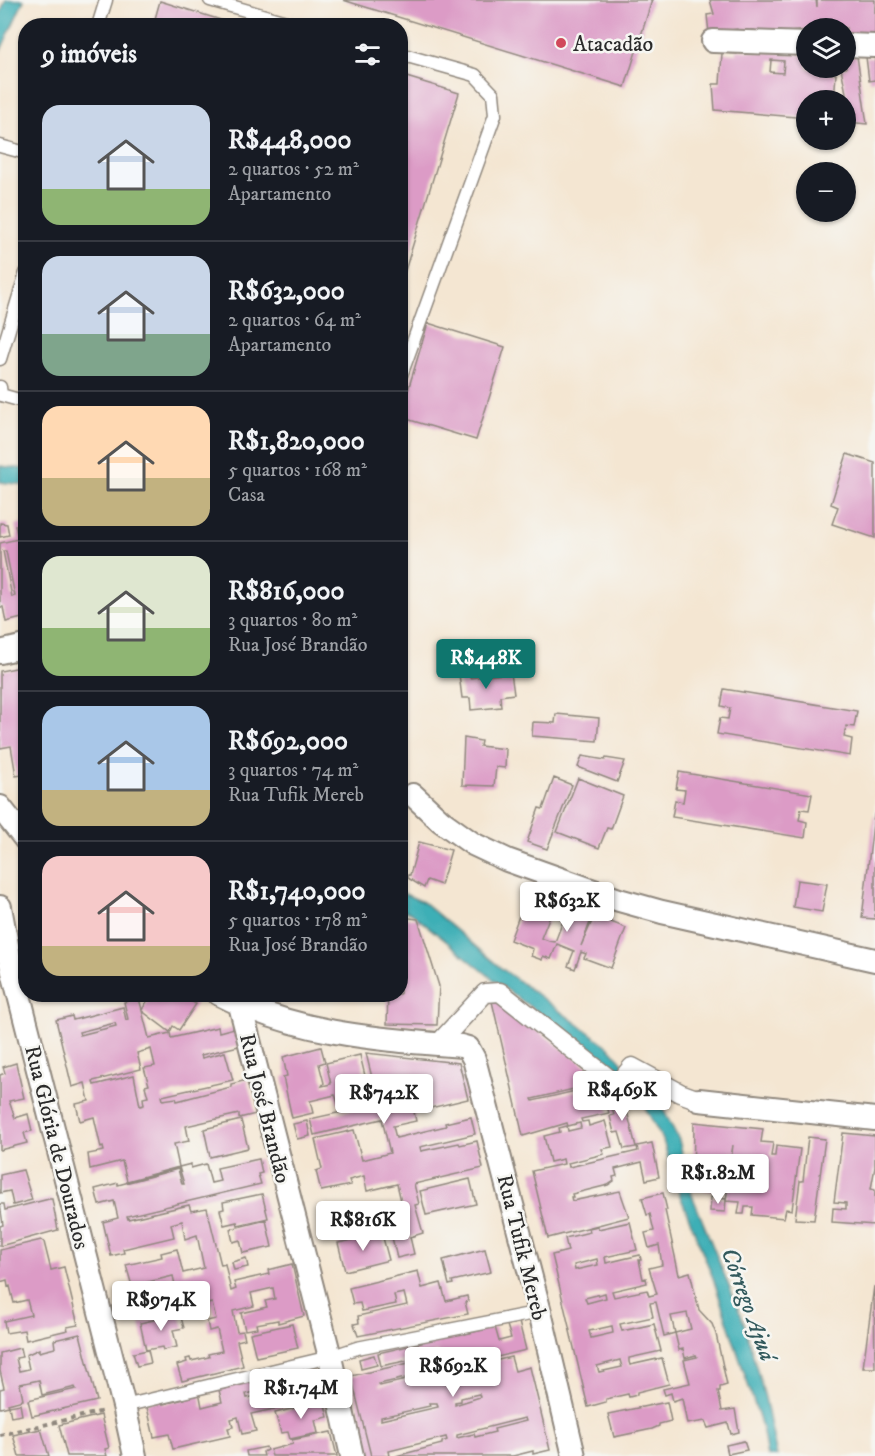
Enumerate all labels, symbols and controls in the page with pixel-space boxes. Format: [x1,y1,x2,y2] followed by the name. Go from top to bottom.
[796,18,856,222] map controls
[796,18,856,78] button: layers
[573,31,653,58] place label: Atacadão
[554,36,568,50] marker: Atacadão
[42,38,137,71] text: 9 imóveis
[351,38,384,71] icon: filters
[796,90,856,150] button: +
[228,124,351,157] text: R$448,000
[90,129,162,201] icon: home
[228,157,359,182] text: 2 quartos · 52 m²
[796,162,856,222] button: −
[228,182,331,207] text: Apartamento
[228,275,345,308] text: R$632,000
[90,280,162,352] icon: home
[228,308,361,333] text: 2 quartos · 64 m²
[228,333,331,358] text: Apartamento
[228,425,365,458] text: R$1,820,000
[90,430,162,502] icon: home
[228,458,367,483] text: 5 quartos · 168 m²
[228,483,265,508] text: Casa
[228,575,344,608] text: R$816,000
[90,580,162,652] icon: home
[228,608,357,633] text: 3 quartos · 80 m²
[228,633,367,658] text: Rua José Brandão
[437,639,535,690] pin: R$448K
[450,646,522,671] text: R$448K
[228,725,348,758] text: R$692,000
[90,730,162,802] icon: home
[228,758,358,783] text: 3 quartos · 74 m²
[228,783,364,808] text: Rua Tufik Mereb
[228,875,366,908] text: R$1,740,000
[90,880,162,952] icon: home
[518,882,616,933] pin: R$632K
[534,889,600,914] text: R$632K
[228,908,367,933] text: 5 quartos · 178 m²
[228,933,367,958] text: Rua José Brandão
[233,1031,296,1186] street label: Rua José Brandão
[18,1043,95,1252] street label: Rua Glória de Dourados
[573,1071,671,1122] pin: R$469K
[335,1074,433,1125] pin: R$742K
[587,1078,657,1103] text: R$469K
[349,1081,419,1106] text: R$742K
[663,1154,773,1205] pin: R$1.82M
[681,1161,755,1186] text: R$1.82M
[490,1172,553,1323] street label: Rua Tufik Mereb
[314,1201,412,1252] pin: R$816K
[330,1208,396,1233] text: R$816K
[714,1244,783,1368] water label: Córrego Ajuá
[112,1281,210,1332] pin: R$974K
[126,1288,196,1313] text: R$974K
[404,1347,502,1398] pin: R$692K
[419,1354,487,1379] text: R$692K
[246,1369,356,1420] pin: R$1.74M
[263,1376,339,1401] text: R$1.74M

